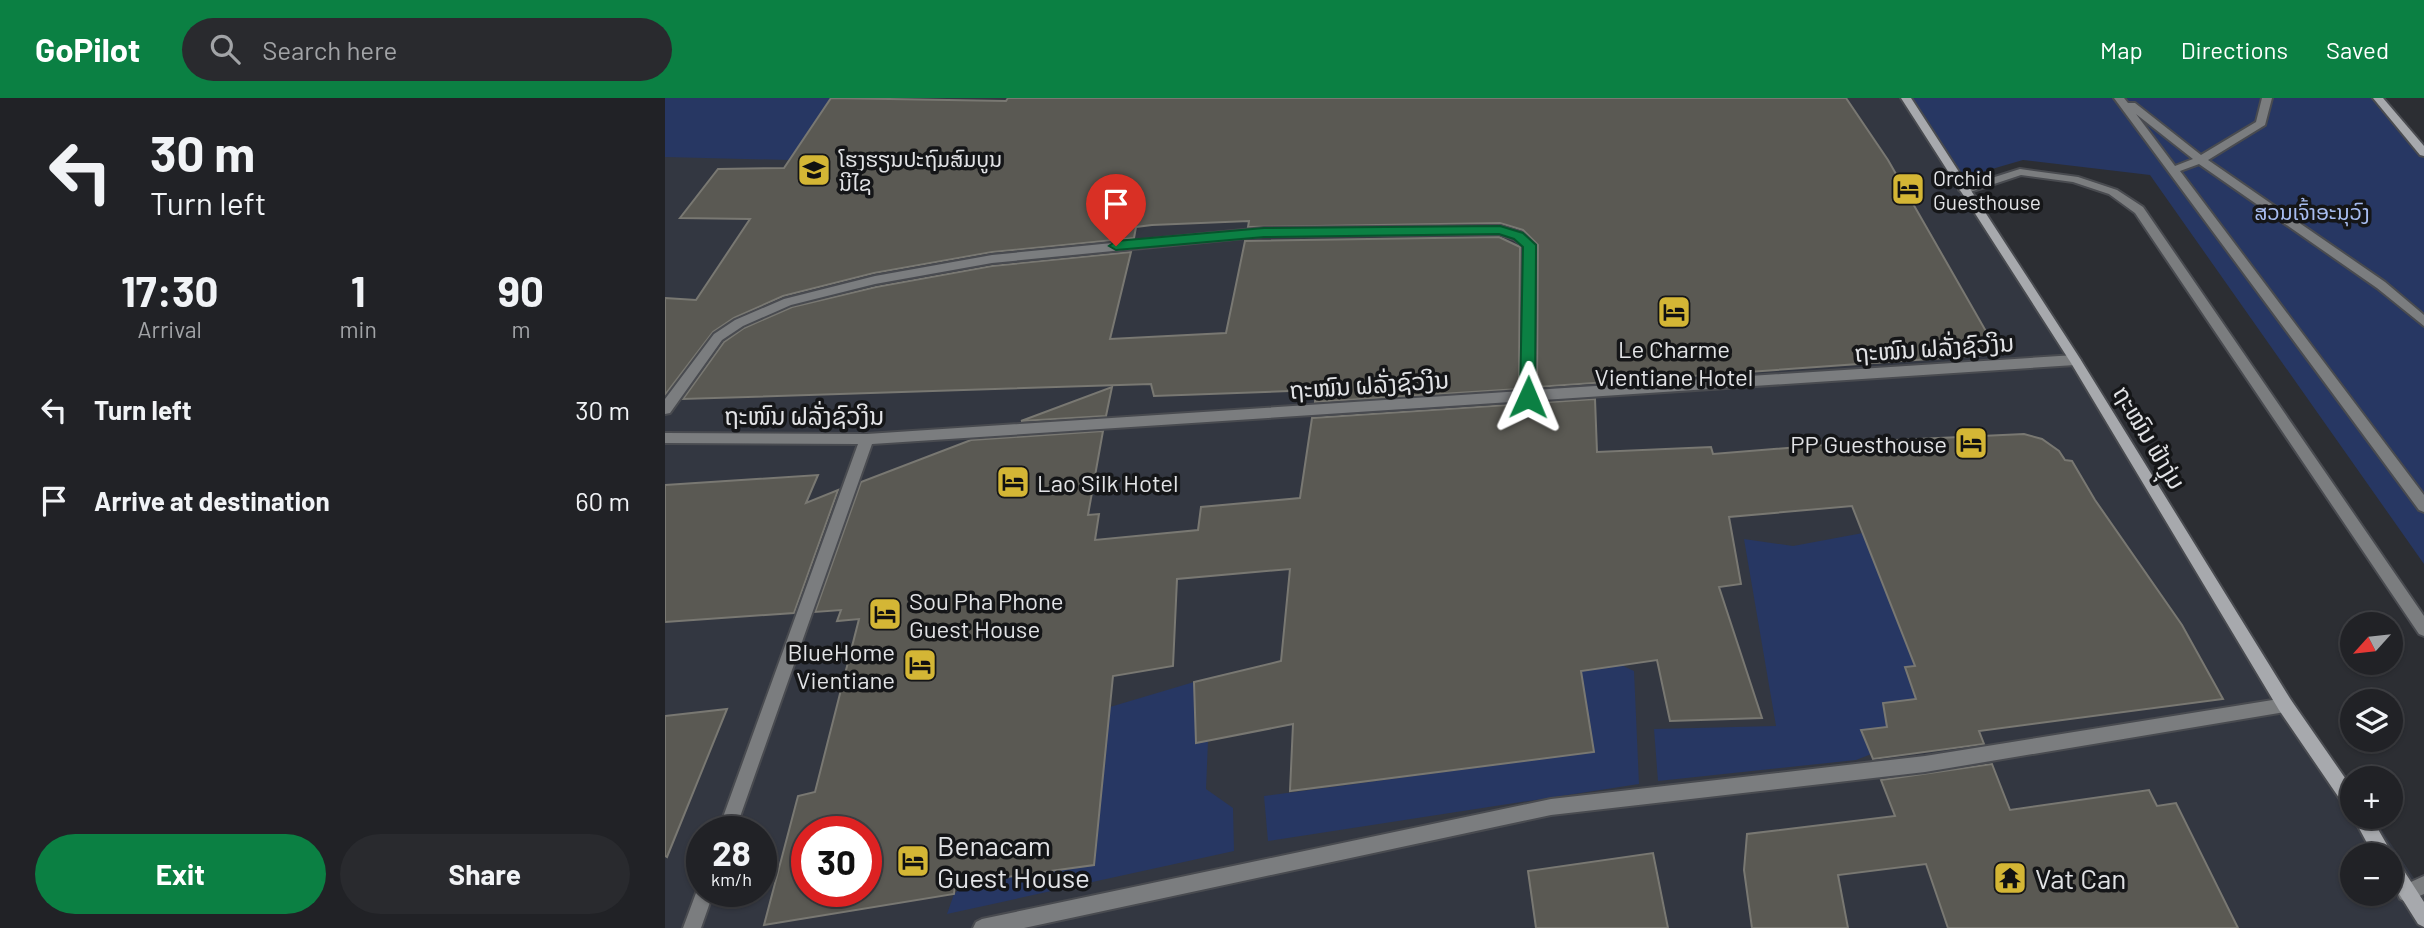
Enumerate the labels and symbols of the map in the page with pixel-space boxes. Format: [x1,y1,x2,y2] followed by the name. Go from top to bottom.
[838,146,1002,195] place label: ໂຮງຮຽນປະຖົມສົມບູນ ນີໄຊ
[795,151,833,189] school or university icon: ໂຮງຮຽນປະຖົມສົມບູນ ນີໄຊ
[1933,165,2041,214] place label: Orchid Guesthouse
[1889,170,1927,208] hotel icon: Orchid Guesthouse
[1086,174,1146,246] pin
[2254,197,2370,227] park label: ສວນເຈົ້າອະນຸວົງ
[1655,293,1693,331] hotel icon: Le Charme Vientiane Hotel
[1853,326,2015,367] street label: ຖະໜົນ ຝລັ່ງຊົວງິນ
[1595,334,1753,391] place label: Le Charme Vientiane Hotel
[1491,360,1565,434] position arrow
[1288,363,1450,404] street label: ຖະໜົນ ຝລັ່ງຊົວງິນ
[2103,380,2192,497] street label: ຖະໝົນ ຟ້າງຸ່ມ
[724,400,884,430] street label: ຖະໜົນ ຝລັ່ງຊົວງິນ
[1952,424,1990,462] hotel icon: PP Guesthouse
[1790,429,1947,458] place label: PP Guesthouse
[994,463,1032,501] hotel icon: Lao Silk Hotel
[1037,468,1179,497] place label: Lao Silk Hotel
[909,586,1064,643] place label: Sou Pha Phone Guest House
[866,595,904,633] hotel icon: Sou Pha Phone Guest House
[2340,612,2403,676] north arrow
[788,637,895,694] place label: BlueHome Vientiane
[901,646,939,684] hotel icon: BlueHome Vientiane
[791,816,882,907] speed limit sign: 30
[937,828,1090,894] place label: Benacam Guest House
[894,842,932,880] hotel icon: Benacam Guest House
[1991,859,2029,897] temple icon: Vat Can
[2035,861,2126,895] place label: Vat Can

